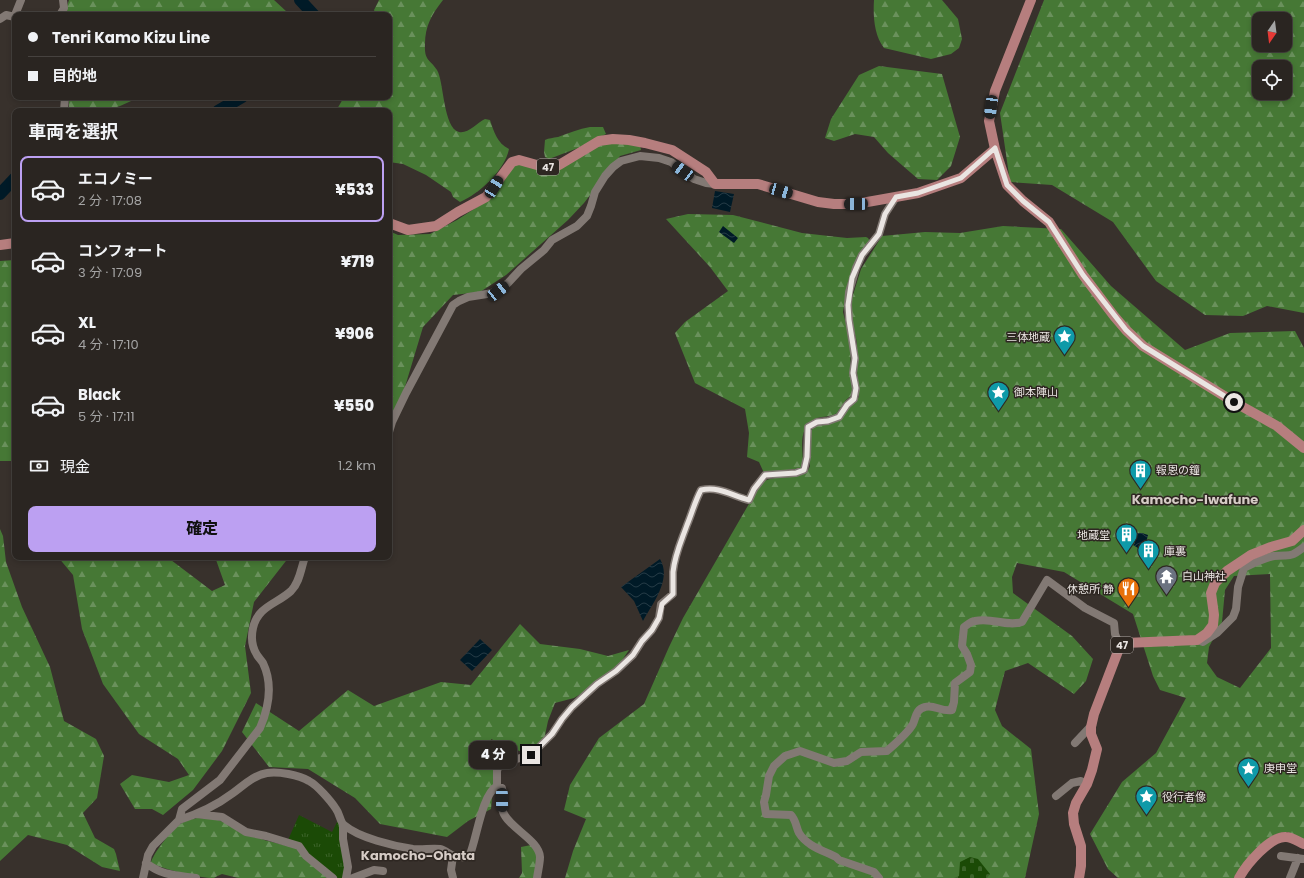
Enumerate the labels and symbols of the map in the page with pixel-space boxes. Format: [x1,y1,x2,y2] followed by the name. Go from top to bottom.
[1252,12,1292,52] north arrow
[983,94,999,120] car
[537,159,559,175] road number: 47
[670,159,696,183] car
[483,174,505,200] car
[768,182,794,200] car
[844,198,868,210] car
[485,279,511,303] car
[1052,324,1078,357] place icon: 三体地蔵
[1006,329,1050,345] place label: 三体地蔵
[986,379,1012,412] place icon: 御本陣山
[1013,384,1058,400] place label: 御本陣山
[1225,393,1243,411] route start
[1127,457,1153,490] building icon: 報恩の鐘
[1156,462,1200,478] place label: 報恩の鐘
[1132,490,1258,509] district label: Kamocho-Iwafune
[1113,522,1139,555] building icon: 地蔵堂
[1077,527,1110,543] place label: 地蔵堂
[1135,538,1161,571] building icon: 庫裏
[1164,543,1186,559] place label: 庫裏
[1154,563,1180,596] temple icon: 白山神社
[1182,568,1226,584] place label: 白山神社
[1116,576,1142,609] restaurant icon: 休憩所 静
[1067,581,1114,597] place label: 休憩所 静
[1111,637,1133,653] road number: 47
[469,741,517,769] callout: 4 分
[522,746,540,764] route end
[1235,755,1261,788] place icon: 庚申堂
[1264,760,1297,776] place label: 庚申堂
[1134,784,1160,817] place icon: 役行者像
[496,788,508,812] car
[1162,789,1206,805] place label: 役行者像
[361,846,475,865] district label: Kamocho-Ohata

